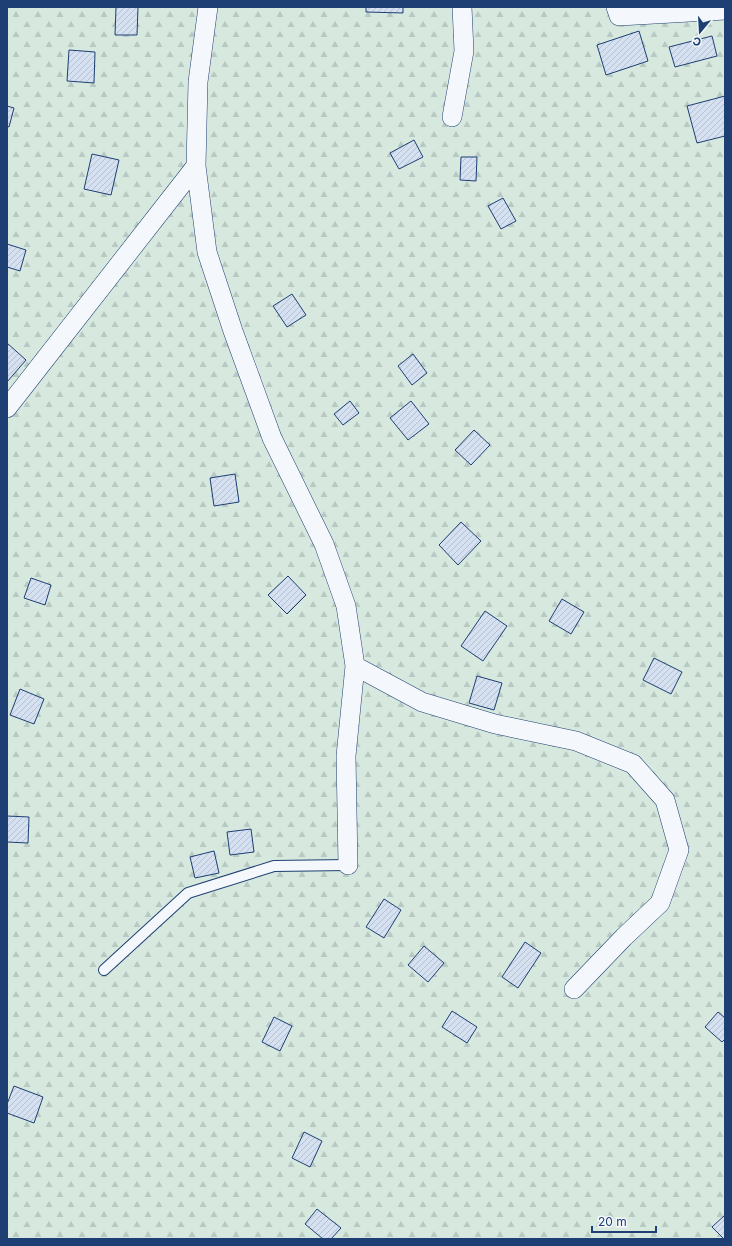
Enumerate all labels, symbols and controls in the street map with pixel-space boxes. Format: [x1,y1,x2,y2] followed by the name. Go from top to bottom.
[680,12,720,52] north arrow
[691,34,703,49] text: С
[592,1208,656,1234] scale bar
[598,1214,627,1229] text: 20 m

